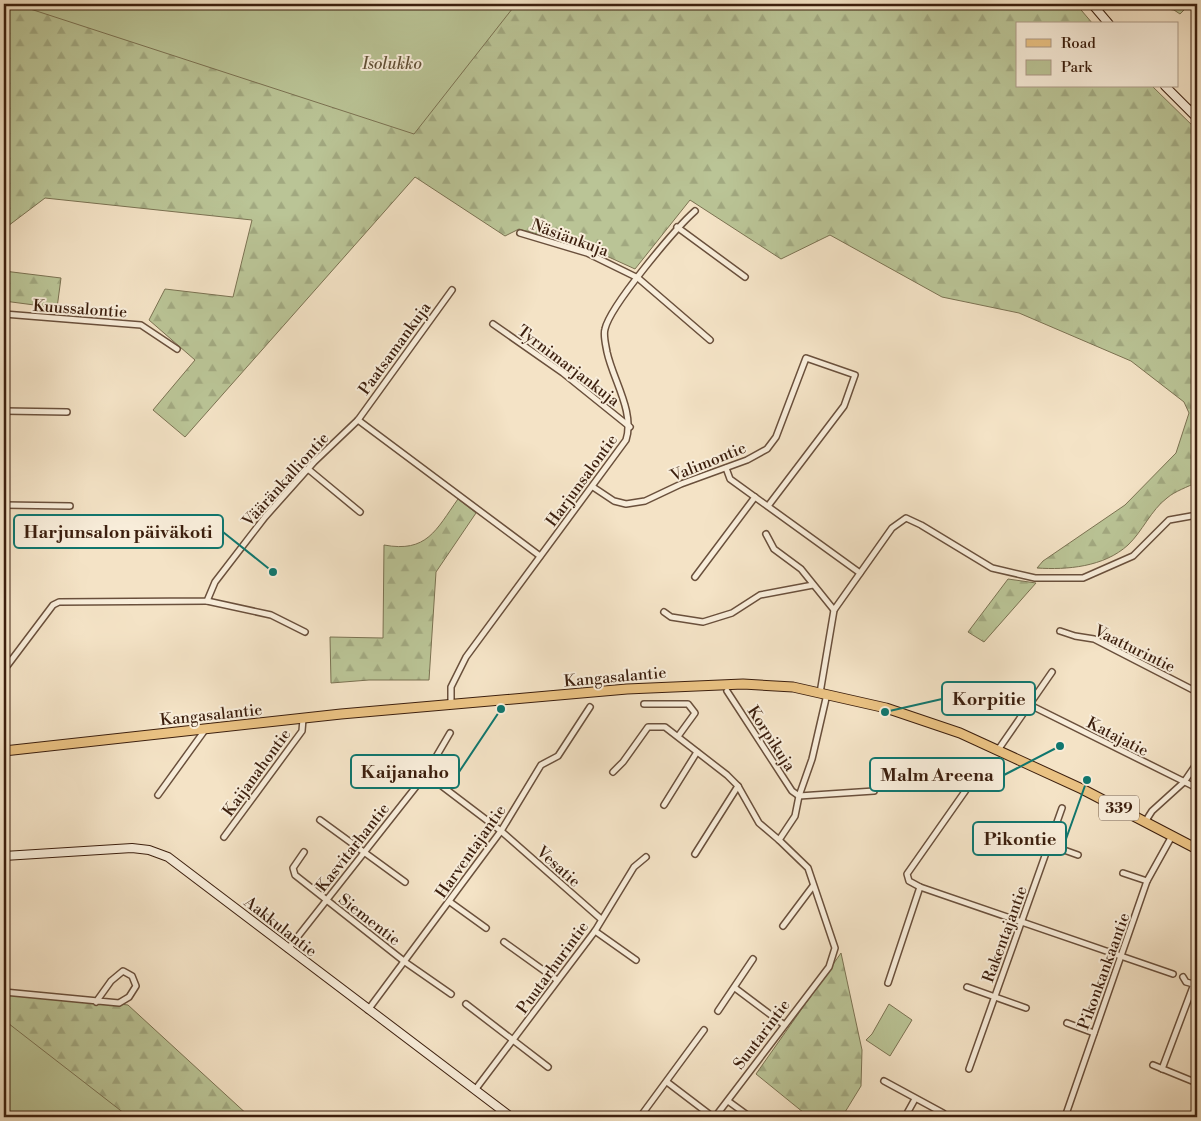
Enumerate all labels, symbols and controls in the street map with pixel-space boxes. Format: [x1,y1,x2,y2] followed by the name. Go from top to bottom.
[1016,22,1178,88] legend
[1061,34,1096,53] text: Road
[361,54,422,74] park label: Isolukko
[1061,58,1093,77] text: Park
[528,215,612,261] street label: Näsiänkuja
[32,296,128,322] street label: Kuussalontie
[354,297,436,399] street label: Paatsamankuja
[513,321,624,411] street label: Tyrnimarjankuja
[237,428,333,532] street label: Vääränkalliontie
[542,430,622,531] street label: Harjunsalontie
[667,438,749,487] street label: Valimontie
[14,515,223,548] callout: Harjunsalon päiväkoti
[24,521,213,544] text: Harjunsalon päiväkoti
[1090,620,1178,677] street label: Vaatturintie
[563,663,667,691] street label: Kangasalantie
[942,682,1035,715] callout: Korpitie
[952,688,1026,711] text: Korpitie
[159,700,263,730] street label: Kangasalantie
[743,702,800,776] street label: Korpikuja
[1083,713,1152,761] street label: Katajatie
[218,725,295,820] street label: Kaijanahontie
[351,755,459,788] callout: Kaijanaho
[870,758,1004,791] callout: Malm Areena
[361,761,449,784] text: Kaijanaho
[880,764,994,787] text: Malm Areena
[1099,796,1139,820] road number: 339
[312,799,394,896] street label: Kasvitarhantie
[431,801,510,902] street label: Harventajantie
[973,822,1066,855] callout: Pikontie
[984,828,1057,851] text: Pikontie
[531,841,584,892] street label: Vesatie
[978,883,1032,985] street label: Rakentajantie
[334,889,404,950] street label: Siementie
[239,891,321,961] street label: Aakkulantie
[1074,910,1134,1033] street label: Pikonkankaantie
[512,917,593,1018] street label: Puutarhurintie
[729,996,795,1074] street label: Suutarintie

